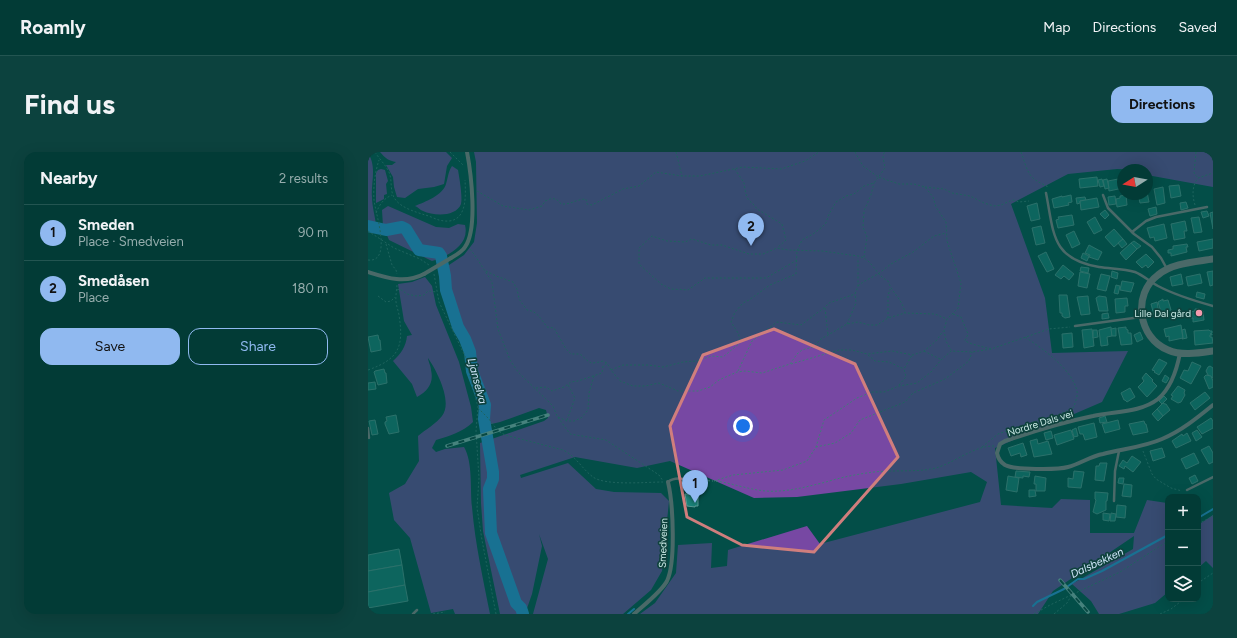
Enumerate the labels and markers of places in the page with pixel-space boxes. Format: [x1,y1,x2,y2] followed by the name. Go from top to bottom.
[738,213,764,246] pin: 2
[1134,307,1191,320] place label: Lille Dal gård
[1194,308,1204,318] marker: Lille Dal gård
[682,470,708,503] pin: 1

